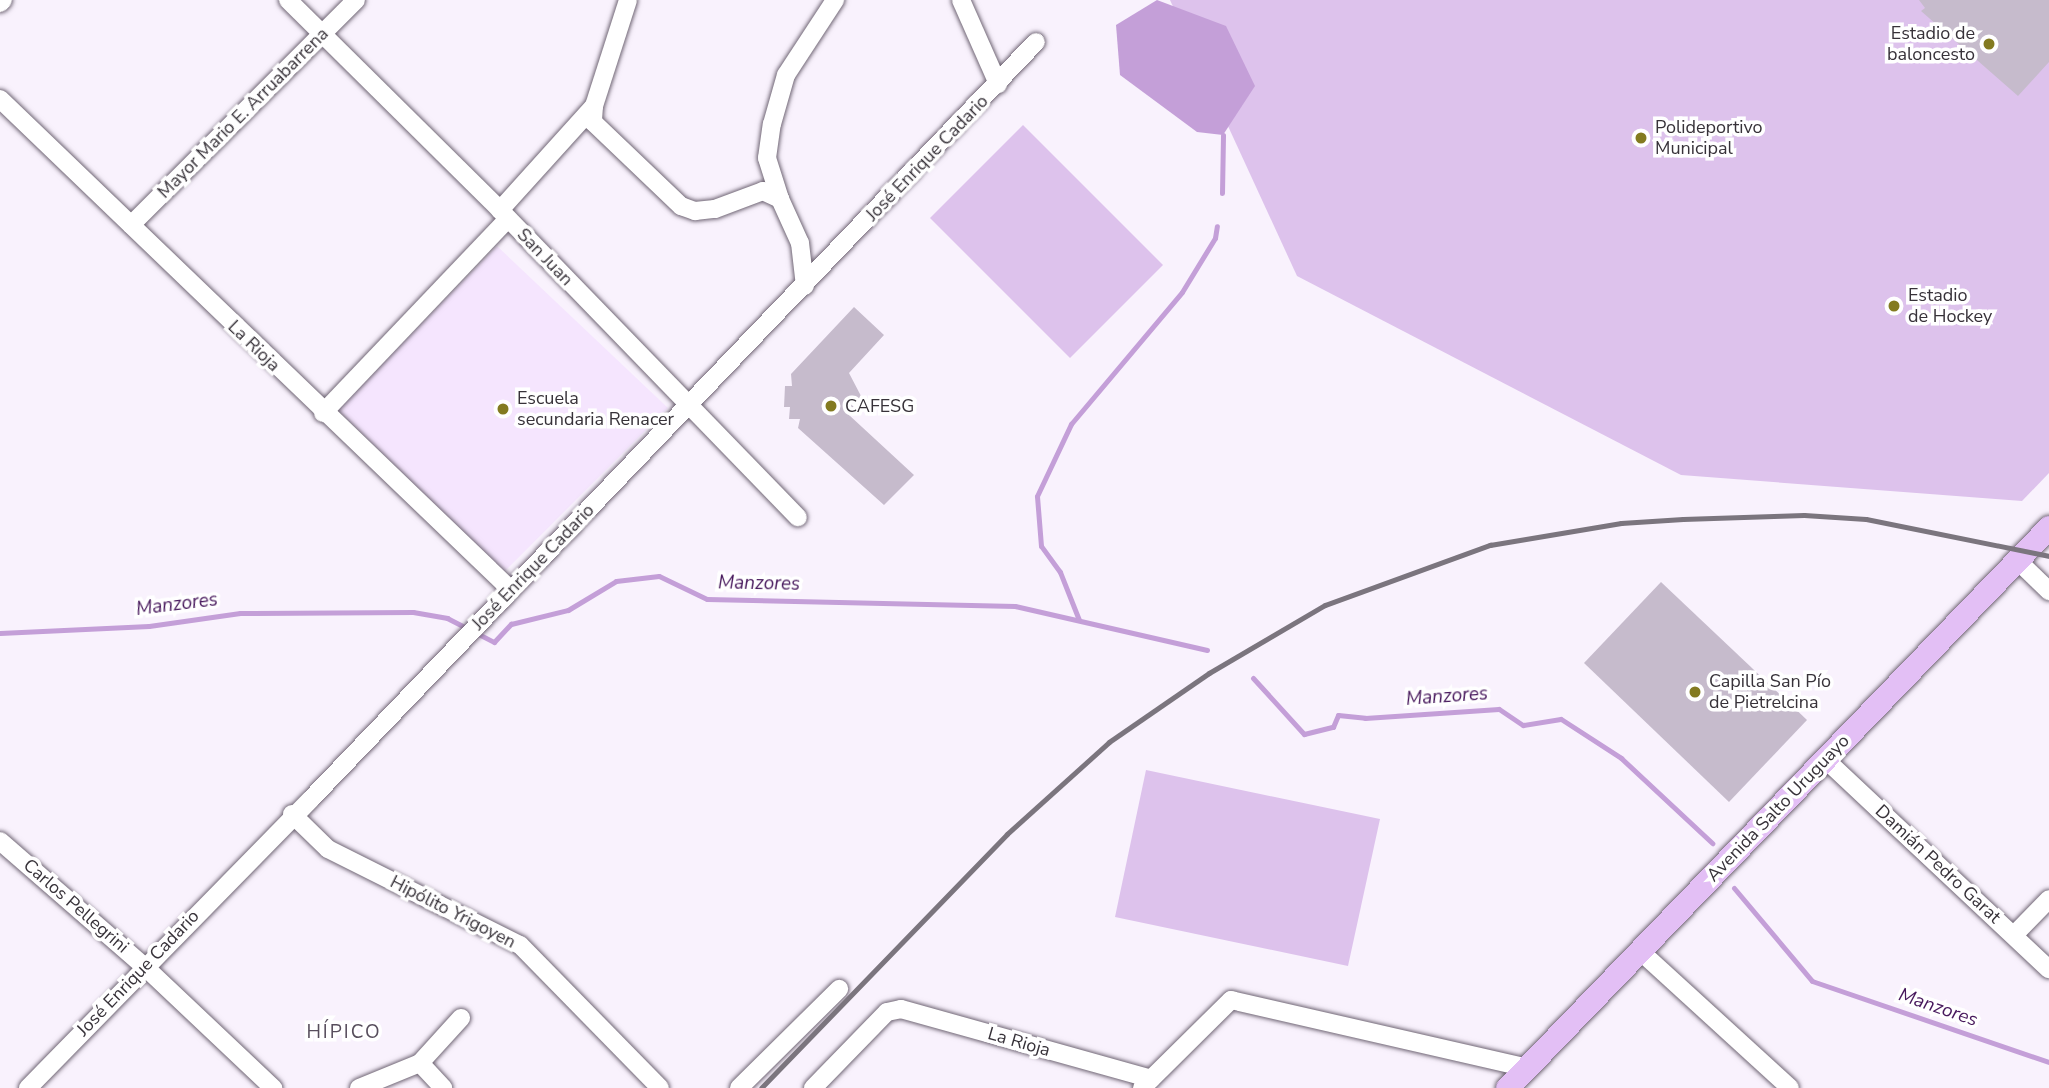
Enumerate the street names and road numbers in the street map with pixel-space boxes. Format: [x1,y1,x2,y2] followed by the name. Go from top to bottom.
[153,23,333,203] street label: Mayor Mario E. Arruabarrena
[861,90,993,226] street label: José Enrique Cadario
[513,224,577,290] street label: San Juan
[223,316,285,376] street label: La Rioja
[467,499,599,635] street label: José Enrique Cadario
[1702,730,1854,886] street label: Avenida Salto Uruguayo
[1871,800,2005,928] street label: Damián Pedro Garat
[19,854,133,958] street label: Carlos Pellegrini
[387,871,519,953] street label: Hipólito Yrigoyen
[72,905,204,1041] street label: José Enrique Cadario
[985,1023,1053,1061] street label: La Rioja

